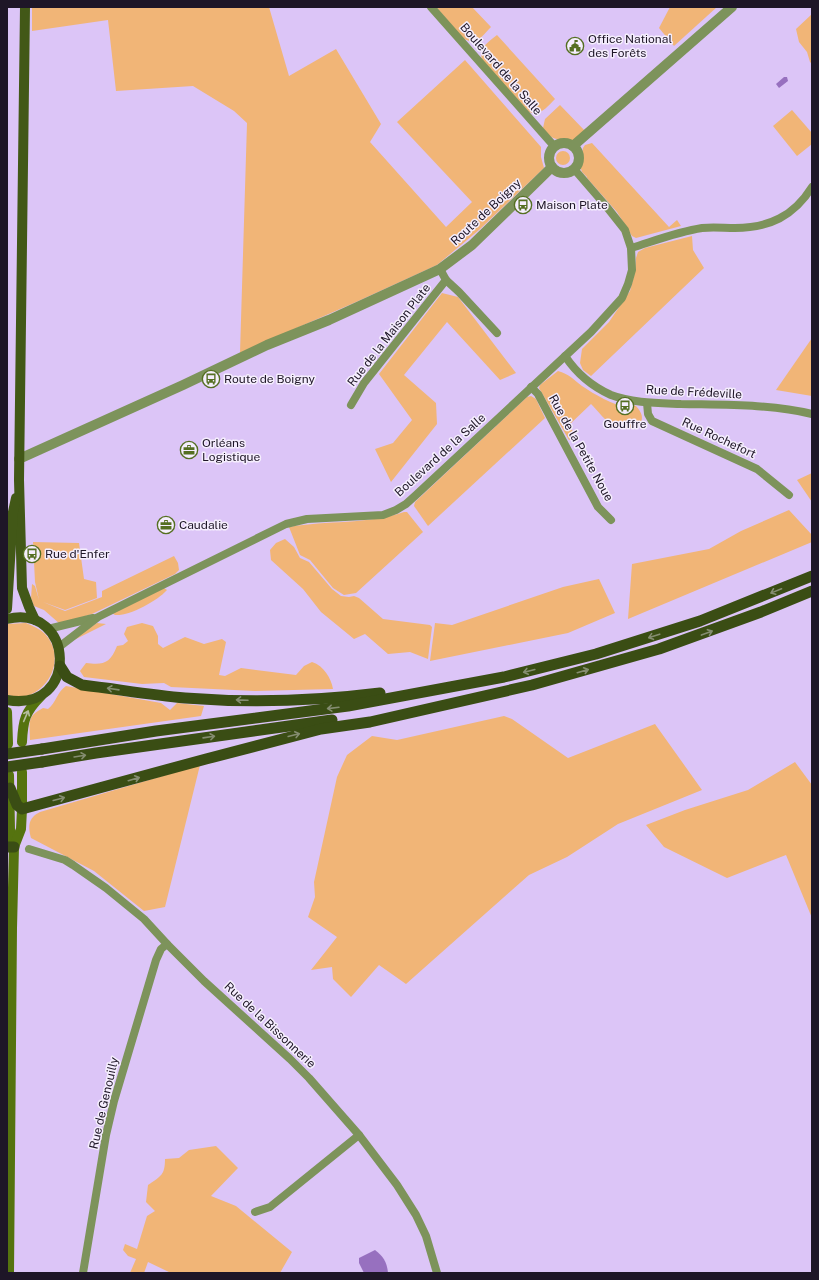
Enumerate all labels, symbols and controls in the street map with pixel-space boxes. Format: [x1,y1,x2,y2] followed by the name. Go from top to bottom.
[457,20,545,118] street label: Boulevard de la Salle
[588,32,672,60] place label: Office National des Forêts
[565,36,585,56] public building icon: Office National des Forêts
[448,176,524,248] street label: Route de Boigny
[513,195,533,215] bus stop icon: Maison Plate
[536,198,608,212] place label: Maison Plate
[345,281,433,389] street label: Rue de la Maison Plate
[201,369,221,389] bus stop icon: Route de Boigny
[224,372,315,386] place label: Route de Boigny
[646,382,743,402] street label: Rue de Frédeville
[546,392,616,504] street label: Rue de la Petite Noue
[615,396,635,416] bus stop icon: Gouffre
[392,410,488,499] street label: Boulevard de la Salle
[680,415,758,461] street label: Rue Rochefort
[603,417,647,431] place label: Gouffre
[202,436,261,464] place label: Orléans Logistique
[179,440,199,460] office icon: Orléans Logistique
[156,515,176,535] office icon: Caudalie
[179,518,228,532] place label: Caudalie
[22,544,42,564] bus stop icon: Rue d'Enfer
[45,547,110,561] place label: Rue d'Enfer
[771,587,783,595] one-way arrow
[700,628,712,636] one-way arrow
[648,633,661,640] one-way arrow
[523,667,536,675] one-way arrow
[576,667,589,674] one-way arrow
[107,685,120,693] one-way arrow
[236,696,249,704] one-way arrow
[326,704,339,711] one-way arrow
[23,710,30,722] one-way arrow
[288,731,301,739] one-way arrow
[202,733,215,741] one-way arrow
[73,751,86,759] one-way arrow
[127,775,140,782] one-way arrow
[53,795,66,803] one-way arrow
[222,979,319,1071] street label: Rue de la Bissonnerie
[87,1055,122,1150] street label: Rue de Genouilly

